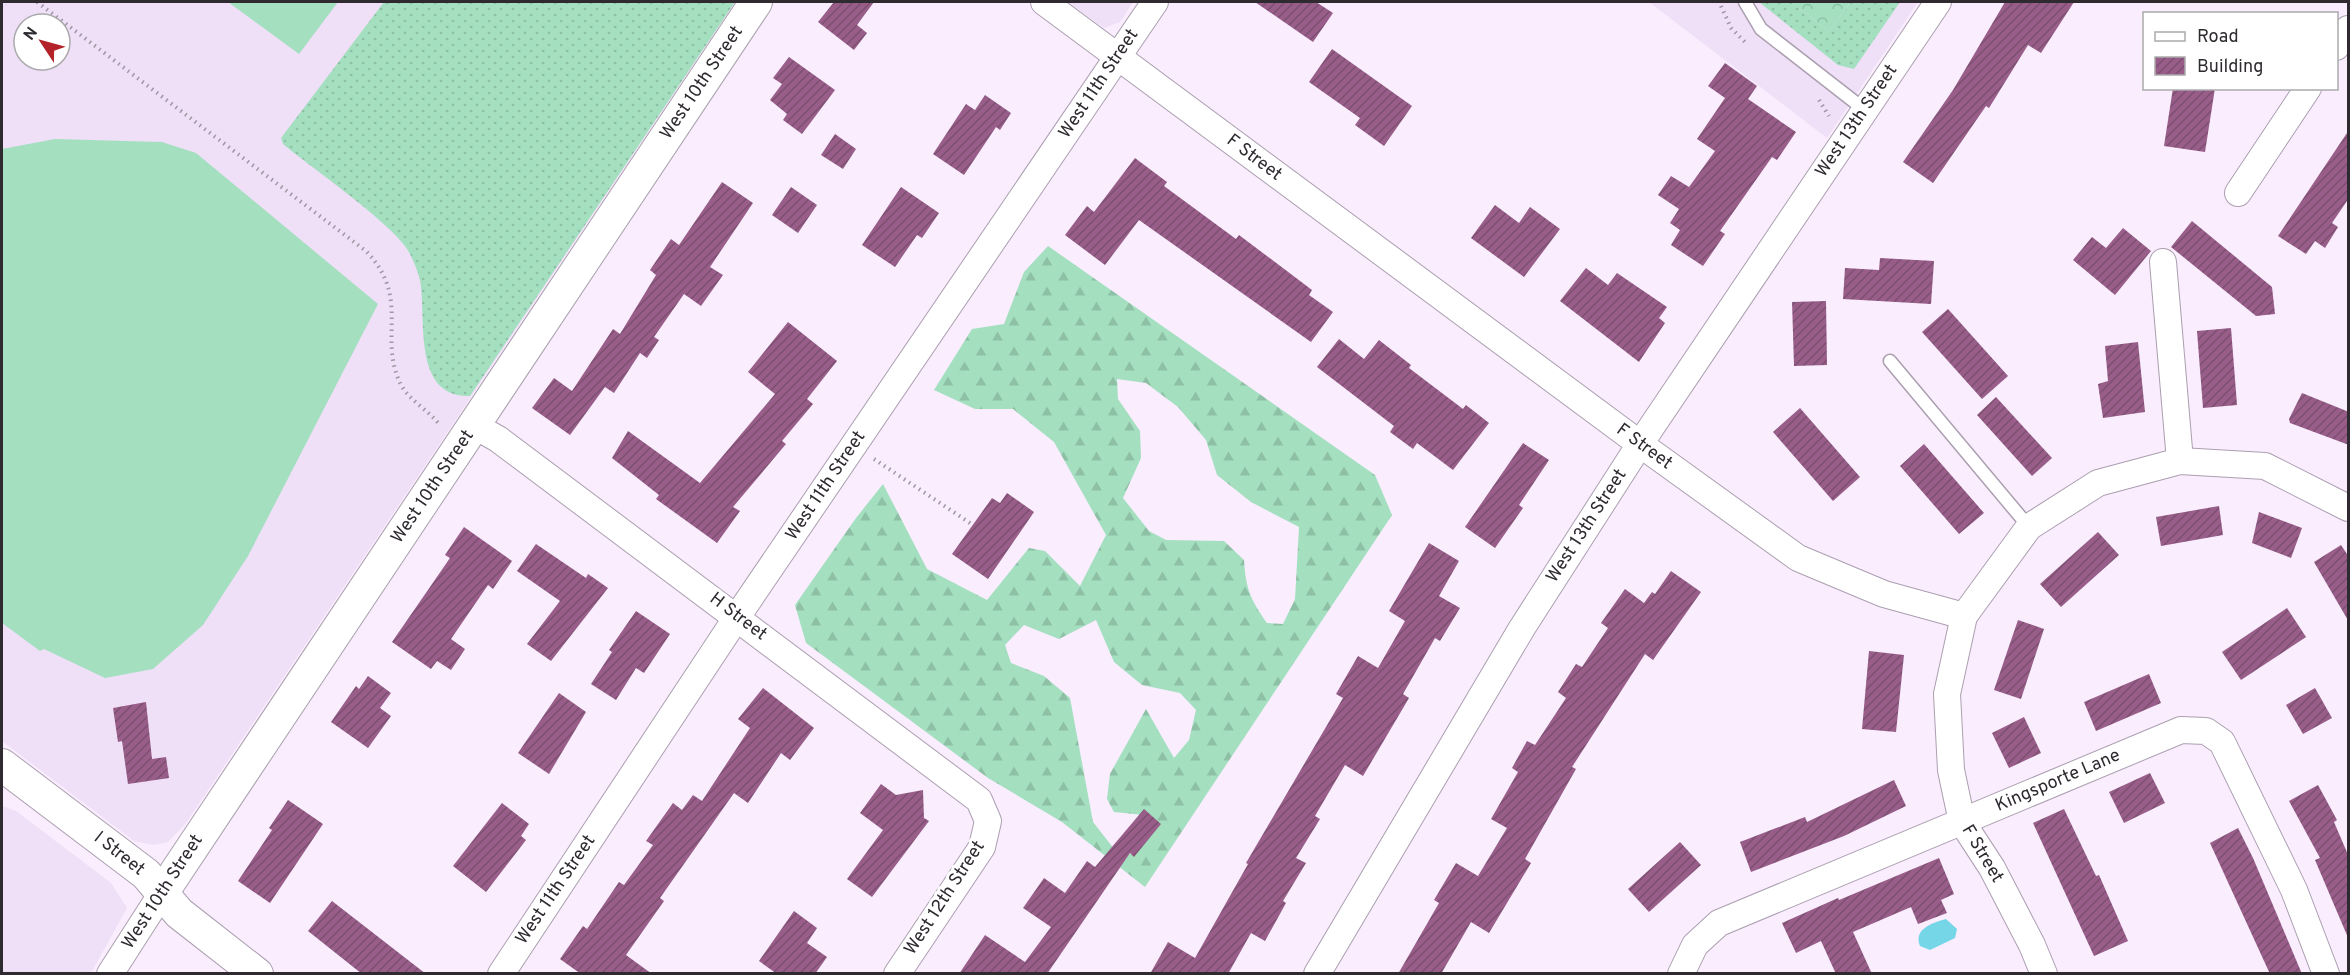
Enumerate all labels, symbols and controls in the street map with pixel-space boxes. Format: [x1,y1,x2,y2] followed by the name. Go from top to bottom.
[12,12,72,72] north arrow
[2143,12,2338,90] legend
[656,22,748,144] street label: West 10th Street
[20,24,43,45] text: N
[1054,25,1144,143] street label: West 11th Street
[2197,26,2239,49] text: Road
[2197,56,2263,79] text: Building
[1811,60,1903,182] street label: West 13th Street
[1222,130,1286,186] street label: F Street
[1611,419,1677,475] street label: F Street
[387,426,479,548] street label: West 10th Street
[781,427,871,545] street label: West 11th Street
[1542,465,1632,587] street label: West 13th Street
[705,588,771,646] street label: H Street
[1992,744,2124,818] street label: Kingsporte Lane
[1956,821,2008,887] street label: F Street
[89,827,149,881] street label: I Street
[117,830,209,954] street label: West 10th Street
[511,831,601,949] street label: West 11th Street
[900,837,990,959] street label: West 12th Street

